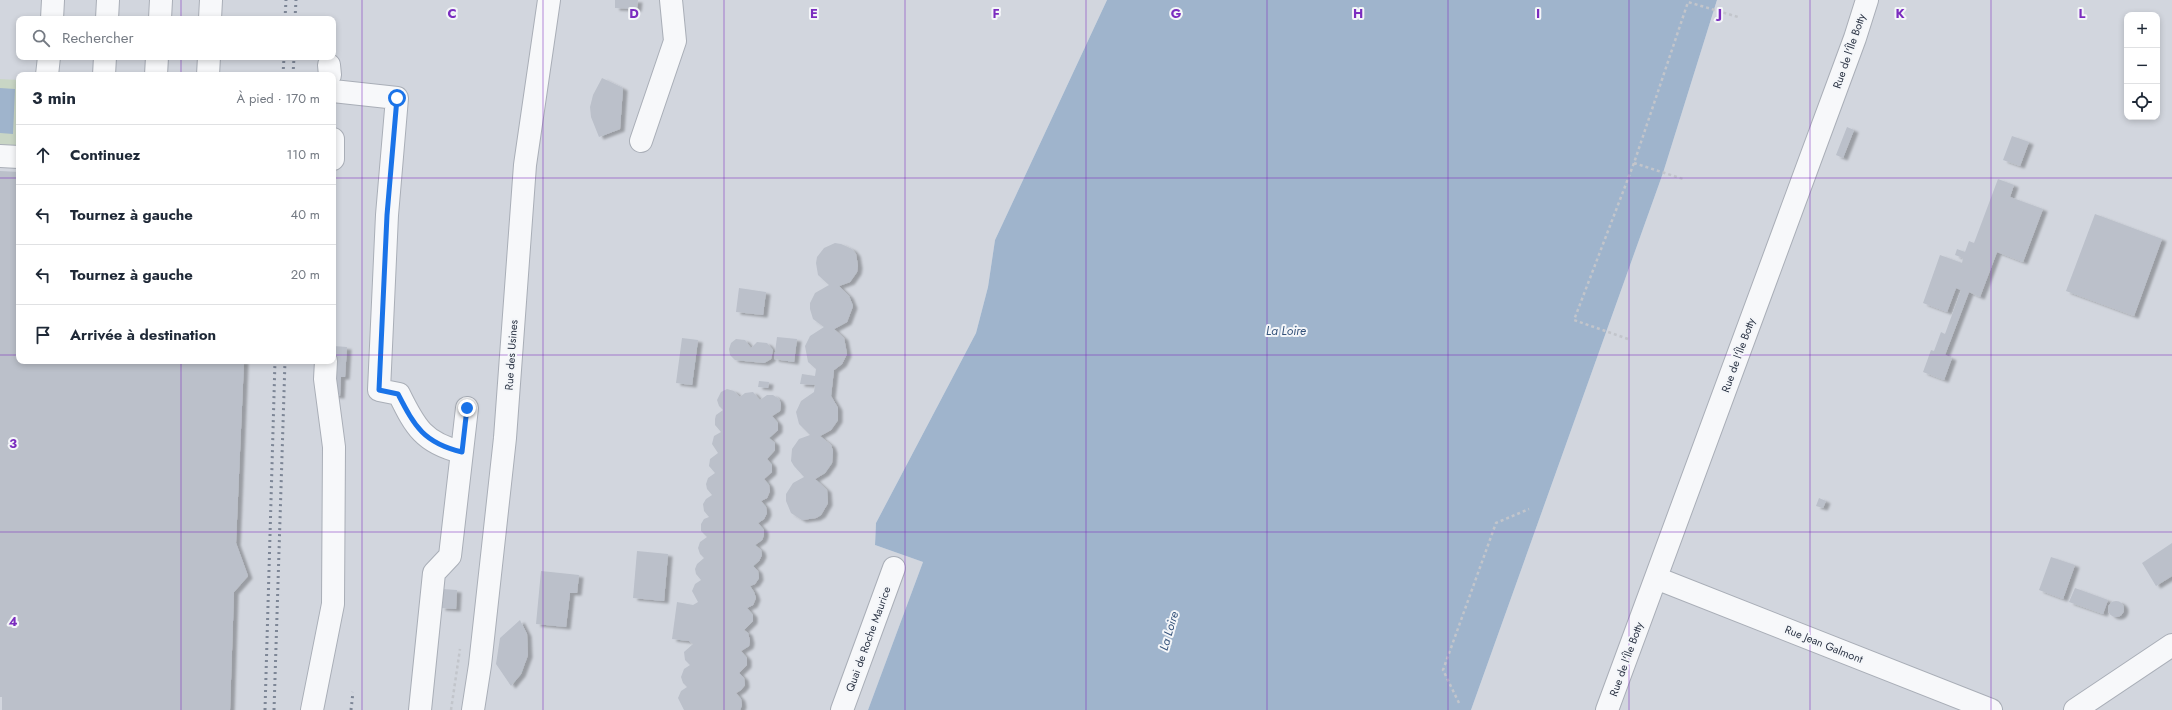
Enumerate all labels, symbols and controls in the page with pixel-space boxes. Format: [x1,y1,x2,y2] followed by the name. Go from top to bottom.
[447,4,457,23] text: C
[629,4,639,23] text: D
[810,4,818,23] text: E
[992,4,1000,23] text: F
[1171,4,1182,23] text: G
[1353,4,1363,23] text: H
[1536,4,1540,23] text: I
[1715,4,1722,23] text: J
[1895,4,1905,23] text: K
[2079,4,2086,23] text: L
[1829,11,1869,91] street label: Rue de l'Île Botty
[2124,12,2160,120] map controls
[2124,12,2160,48] button: +
[16,16,336,60] search box
[30,27,52,49] icon: search
[62,27,134,49] text: Rechercher
[2124,48,2160,84] button: −
[2124,84,2160,120] button: locate
[32,86,76,110] text: 3 min
[236,89,320,108] text: À pied · 170 m
[388,89,406,107] route start
[32,144,54,166] icon: ahead
[70,144,140,166] text: Continuez
[286,145,320,164] text: 110 m
[32,204,54,226] icon: left
[70,204,193,226] text: Tournez à gauche
[291,205,320,224] text: 40 m
[32,264,54,286] icon: left
[70,264,193,286] text: Tournez à gauche
[291,265,320,284] text: 20 m
[1717,315,1759,395] street label: Rue de l'Île Botty
[501,319,521,391] street label: Rue des Usines
[1266,322,1306,340] water label: La Loire
[32,324,54,346] icon: arrive
[70,324,216,346] text: Arrivée à destination
[458,399,476,417] route end
[9,434,17,453] text: 3
[842,584,895,694] street label: Quai de Roche Maurice
[1155,609,1183,653] water label: La Loire
[8,612,18,631] text: 4
[1605,619,1647,699] street label: Rue de l'Île Botty
[1783,621,1866,667] street label: Rue Jean Galmont

